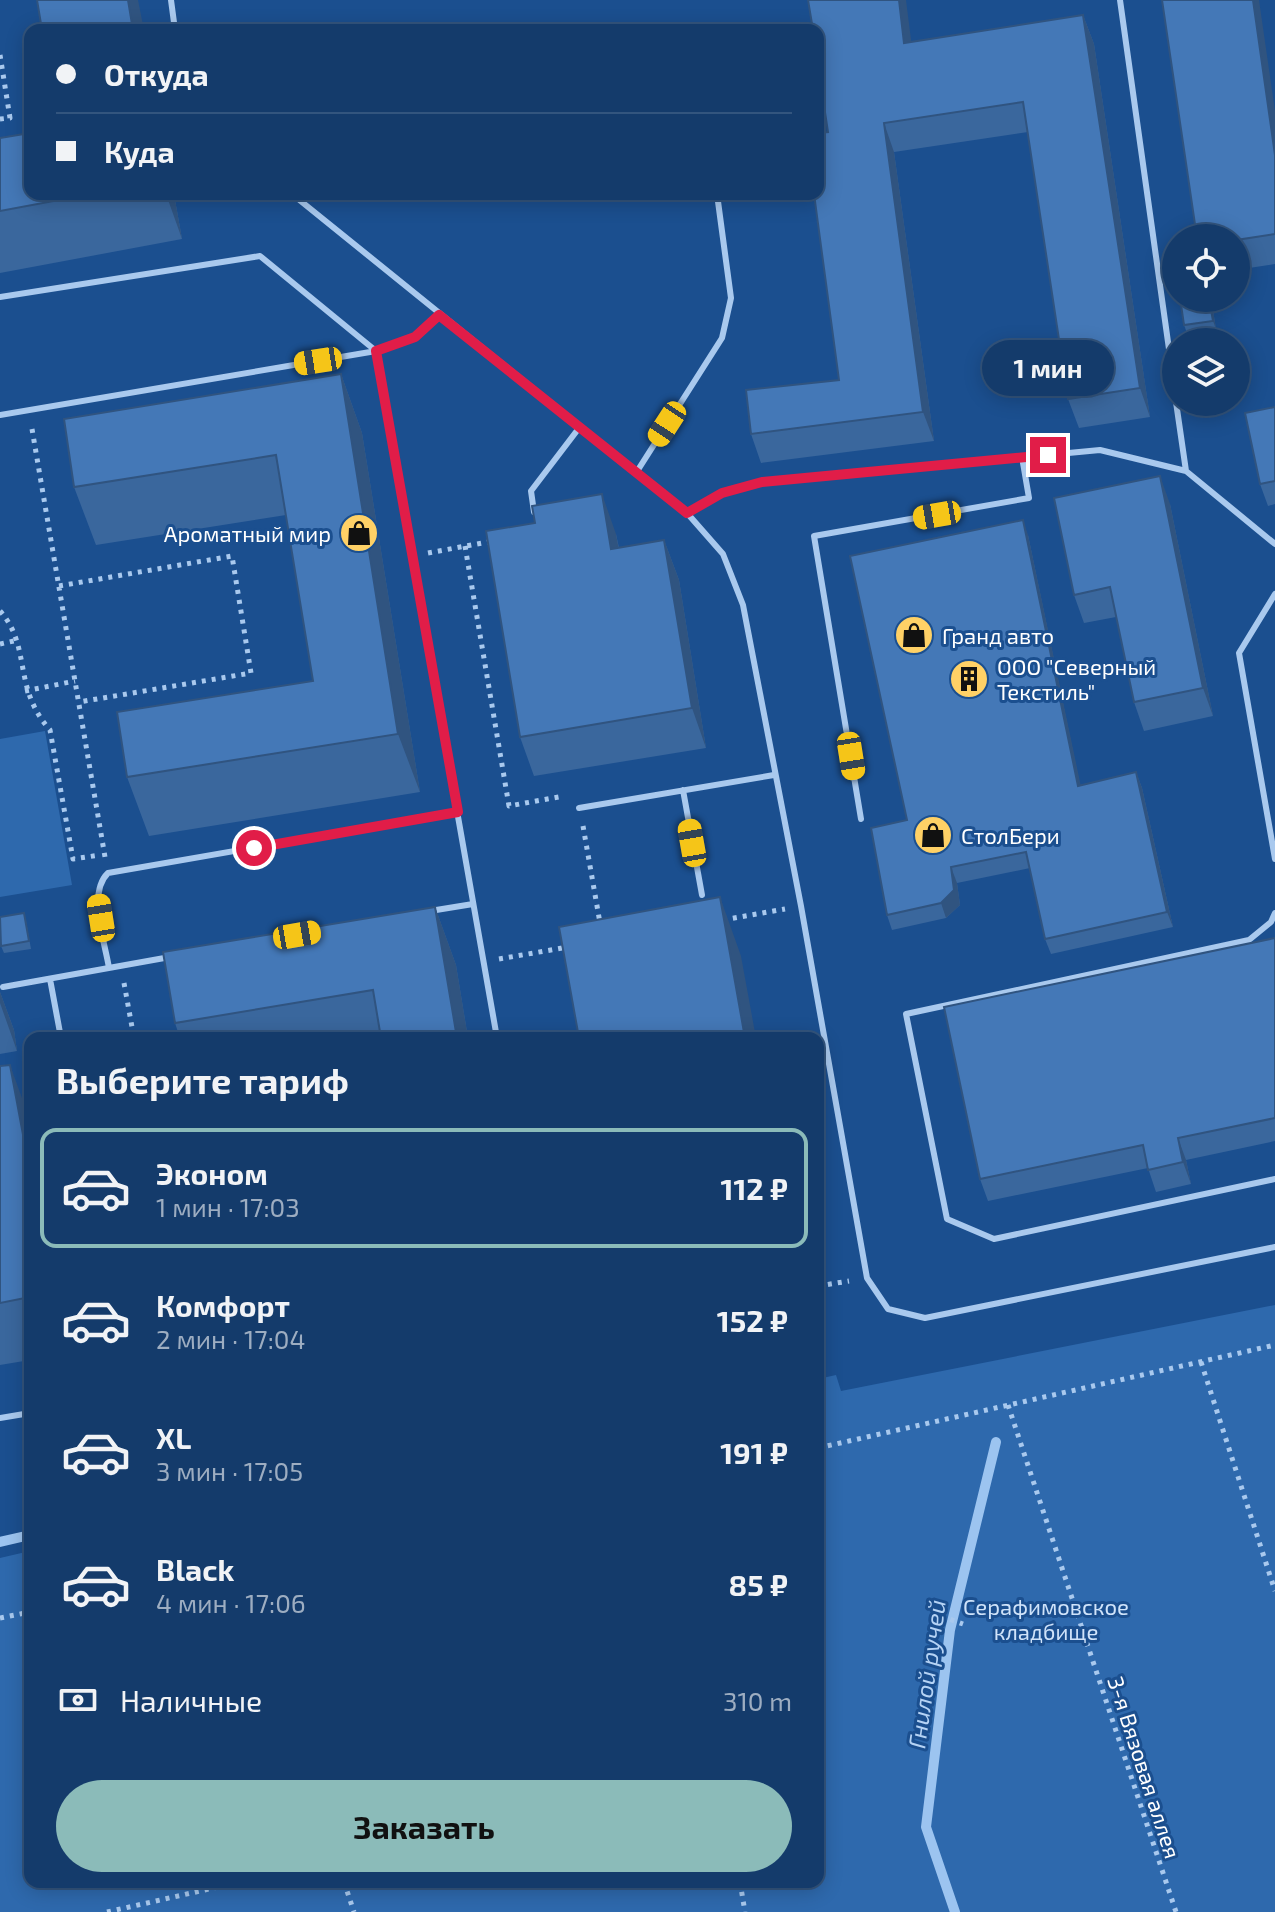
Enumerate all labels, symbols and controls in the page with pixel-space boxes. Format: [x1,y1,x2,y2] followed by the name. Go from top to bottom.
[104,56,209,92] text: Откуда
[104,133,175,169] text: Куда
[1162,224,1250,416] map controls
[1162,224,1250,312] button: locate
[1162,328,1250,416] button: layers
[982,339,1114,395] callout: 1 мин
[292,345,344,377] car
[1014,352,1082,383] text: 1 мин
[644,397,690,451] car
[1030,437,1066,473] route end
[911,499,963,531] car
[338,512,380,554] shop icon: Ароматный мир
[164,520,331,546] place label: Ароматный мир
[893,614,935,656] shop icon: Гранд авто
[942,622,1054,648] place label: Гранд авто
[997,653,1156,704] place label: ООО "Северный Текстиль"
[948,658,990,700] building icon: ООО "Северный Текстиль"
[835,730,867,782] car
[912,814,954,856] shop icon: СтолБери
[676,817,708,869] car
[961,822,1060,848] place label: СтолБери
[236,830,272,866] route start
[85,892,117,944] car
[271,919,323,951] car
[56,1058,349,1101] text: Выберите тариф
[60,1152,132,1224] icon: car
[156,1155,268,1191] text: Эконом
[720,1170,788,1206] text: 112 ₽
[156,1191,300,1222] text: 1 мин · 17:03
[60,1284,132,1356] icon: car
[156,1287,290,1323] text: Комфорт
[717,1302,788,1338] text: 152 ₽
[156,1323,305,1354] text: 2 мин · 17:04
[60,1416,132,1488] icon: car
[156,1419,191,1455] text: XL
[720,1434,788,1470] text: 191 ₽
[156,1455,303,1486] text: 3 мин · 17:05
[60,1548,132,1620] icon: car
[156,1551,234,1587] text: Black
[729,1566,788,1602] text: 85 ₽
[156,1587,306,1618] text: 4 мин · 17:06
[963,1593,1129,1644] park label: Серафимовское кладбище
[901,1598,951,1750] water label: Гнилой ручей
[1103,1673,1187,1861] street label: 3-я Вязовая аллея
[56,1678,100,1722] icon: cash
[120,1682,262,1718] text: Наличные
[723,1685,792,1716] text: 310 m
[56,1780,792,1872] button: Заказать

